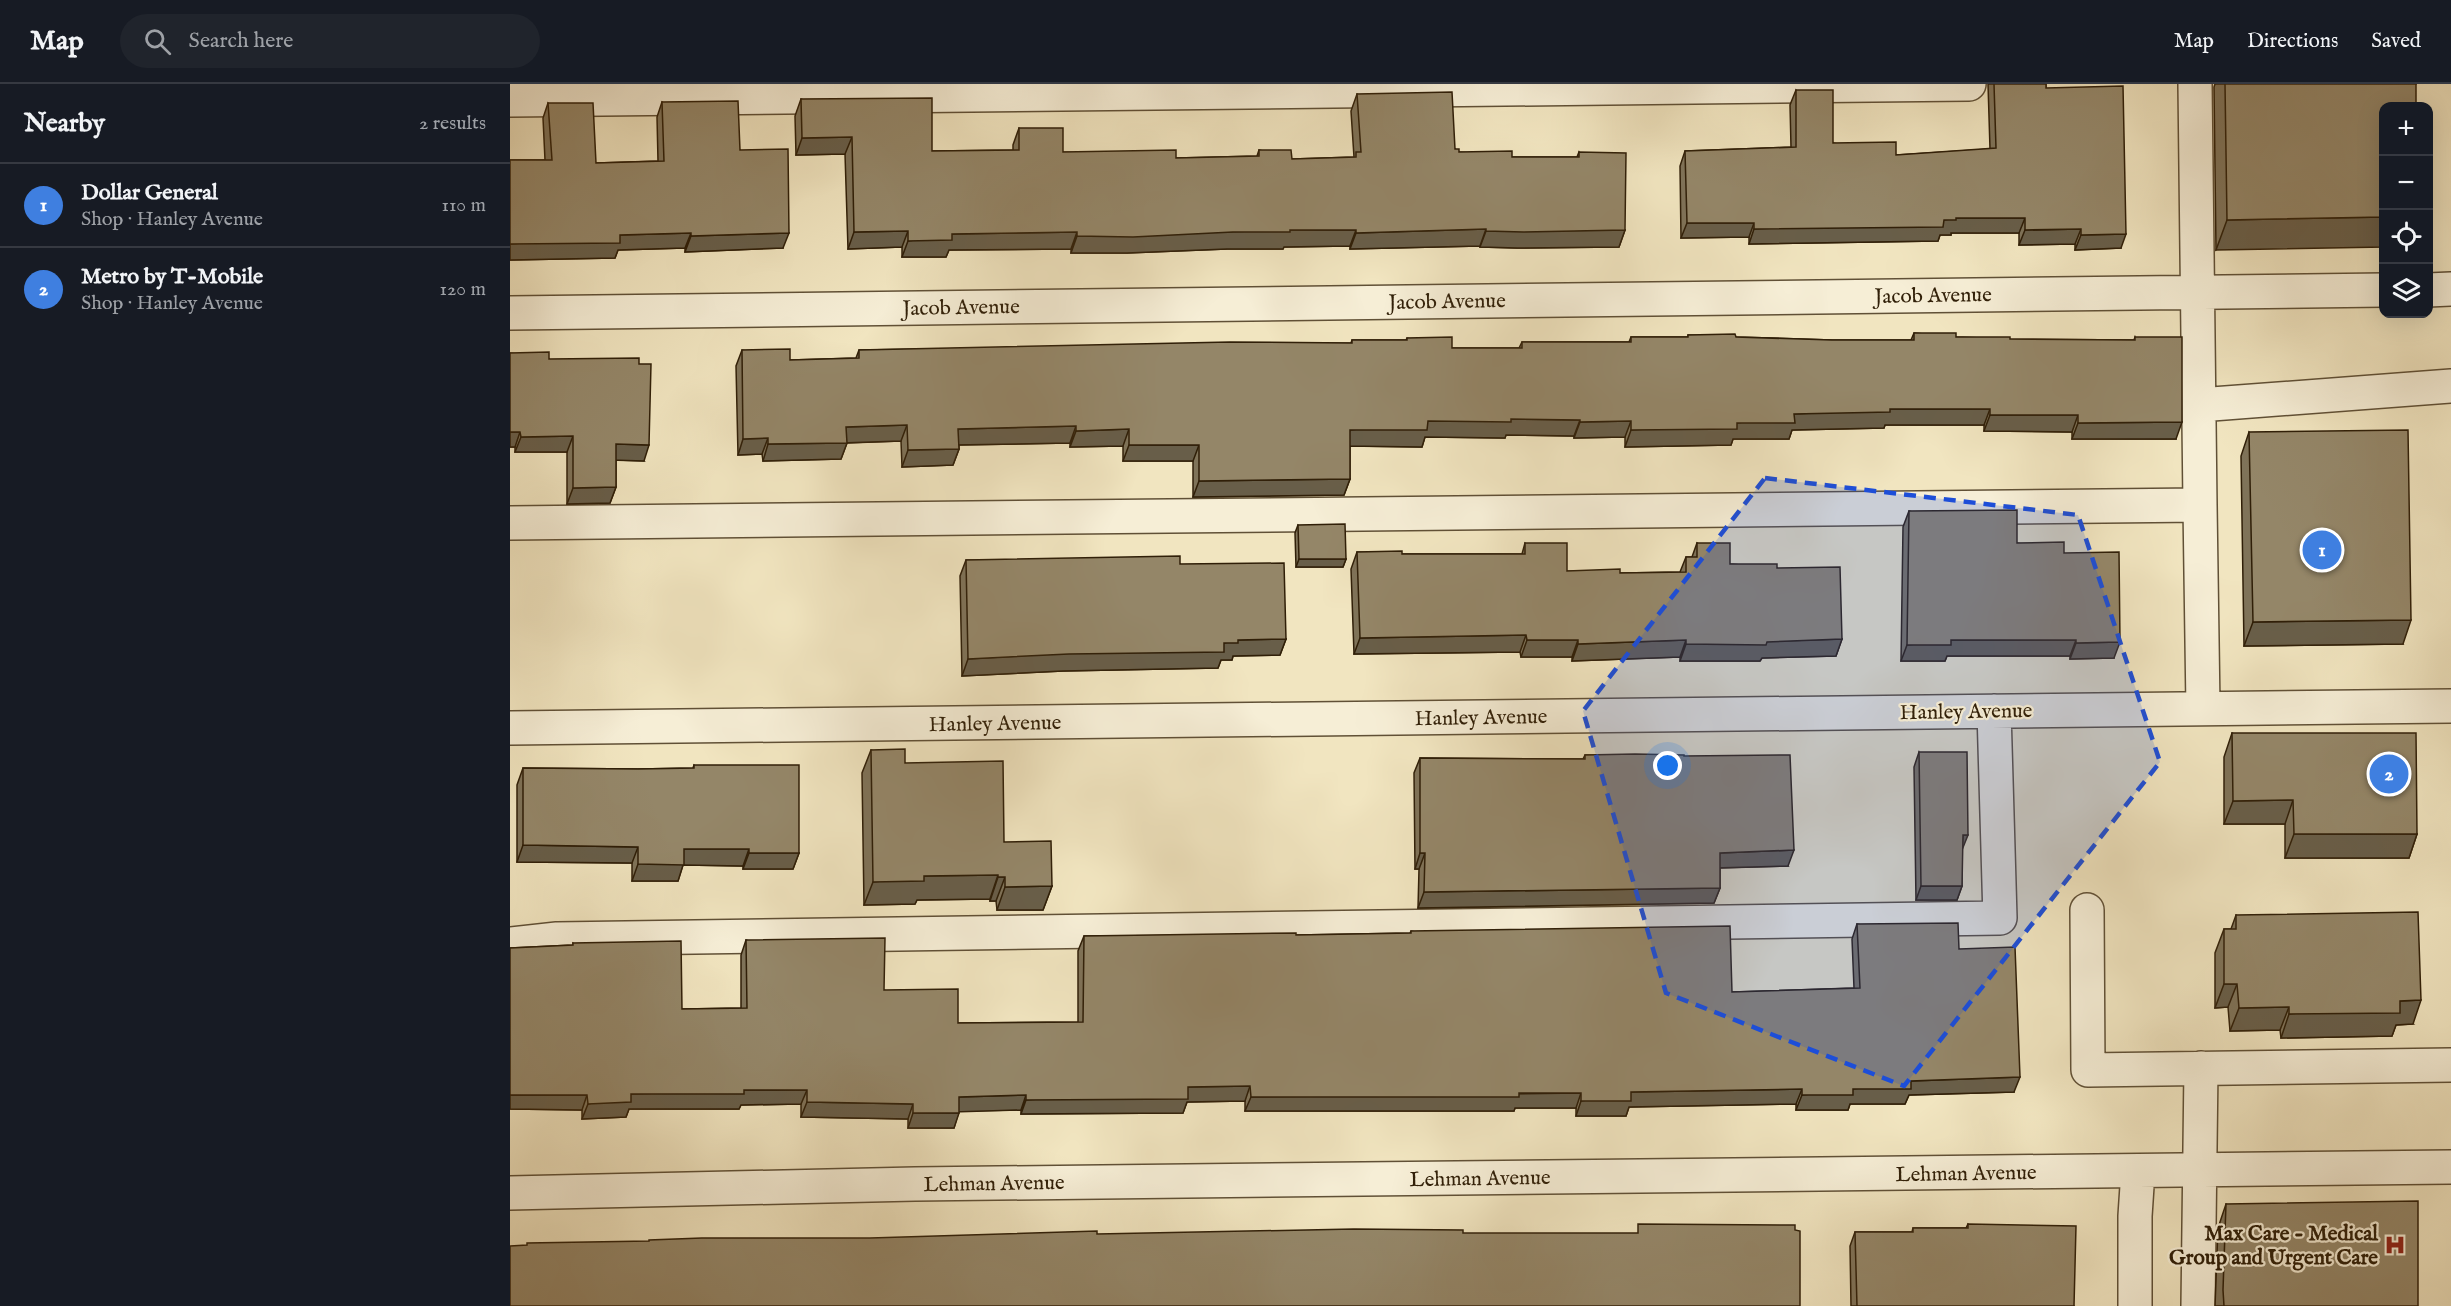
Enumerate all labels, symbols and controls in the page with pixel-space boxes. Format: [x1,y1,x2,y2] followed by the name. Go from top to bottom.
[120,14,540,68] search box
[30,24,84,59] text: Map
[141,25,174,58] icon: search
[189,27,293,55] text: Search here
[2174,28,2214,55] text: Map
[2247,28,2338,55] text: Directions
[2371,28,2421,55] text: Saved
[2379,102,2433,318] map controls
[2379,102,2433,156] button: +
[24,107,105,140] text: Nearby
[419,111,486,136] text: 2 results
[2379,156,2433,210] button: −
[81,179,218,207] text: Dollar General
[40,193,47,218] text: 1
[442,193,486,218] text: 110 m
[81,207,263,232] text: Shop · Hanley Avenue
[2379,210,2433,264] button: locate
[81,263,263,291] text: Metro by T-Mobile
[2379,264,2433,318] button: layers
[39,277,48,302] text: 2
[440,277,486,302] text: 120 m
[1872,282,1992,311] street label: Jacob Avenue
[1386,288,1506,317] street label: Jacob Avenue
[81,291,263,316] text: Shop · Hanley Avenue
[900,294,1020,323] street label: Jacob Avenue
[2302,528,2342,572] pin: 1
[1899,698,2033,727] street label: Hanley Avenue
[1414,704,1548,733] street label: Hanley Avenue
[928,710,1062,739] street label: Hanley Avenue
[1653,751,1682,780] your location
[2370,752,2408,796] pin: 2
[1895,1160,2037,1189] street label: Lehman Avenue
[1409,1165,1551,1194] street label: Lehman Avenue
[923,1170,1065,1199] street label: Lehman Avenue
[2169,1221,2379,1272] place label: Max Care - Medical Group and Urgent Care
[2383,1233,2407,1257] hospital icon: Max Care - Medical Group and Urgent Care

